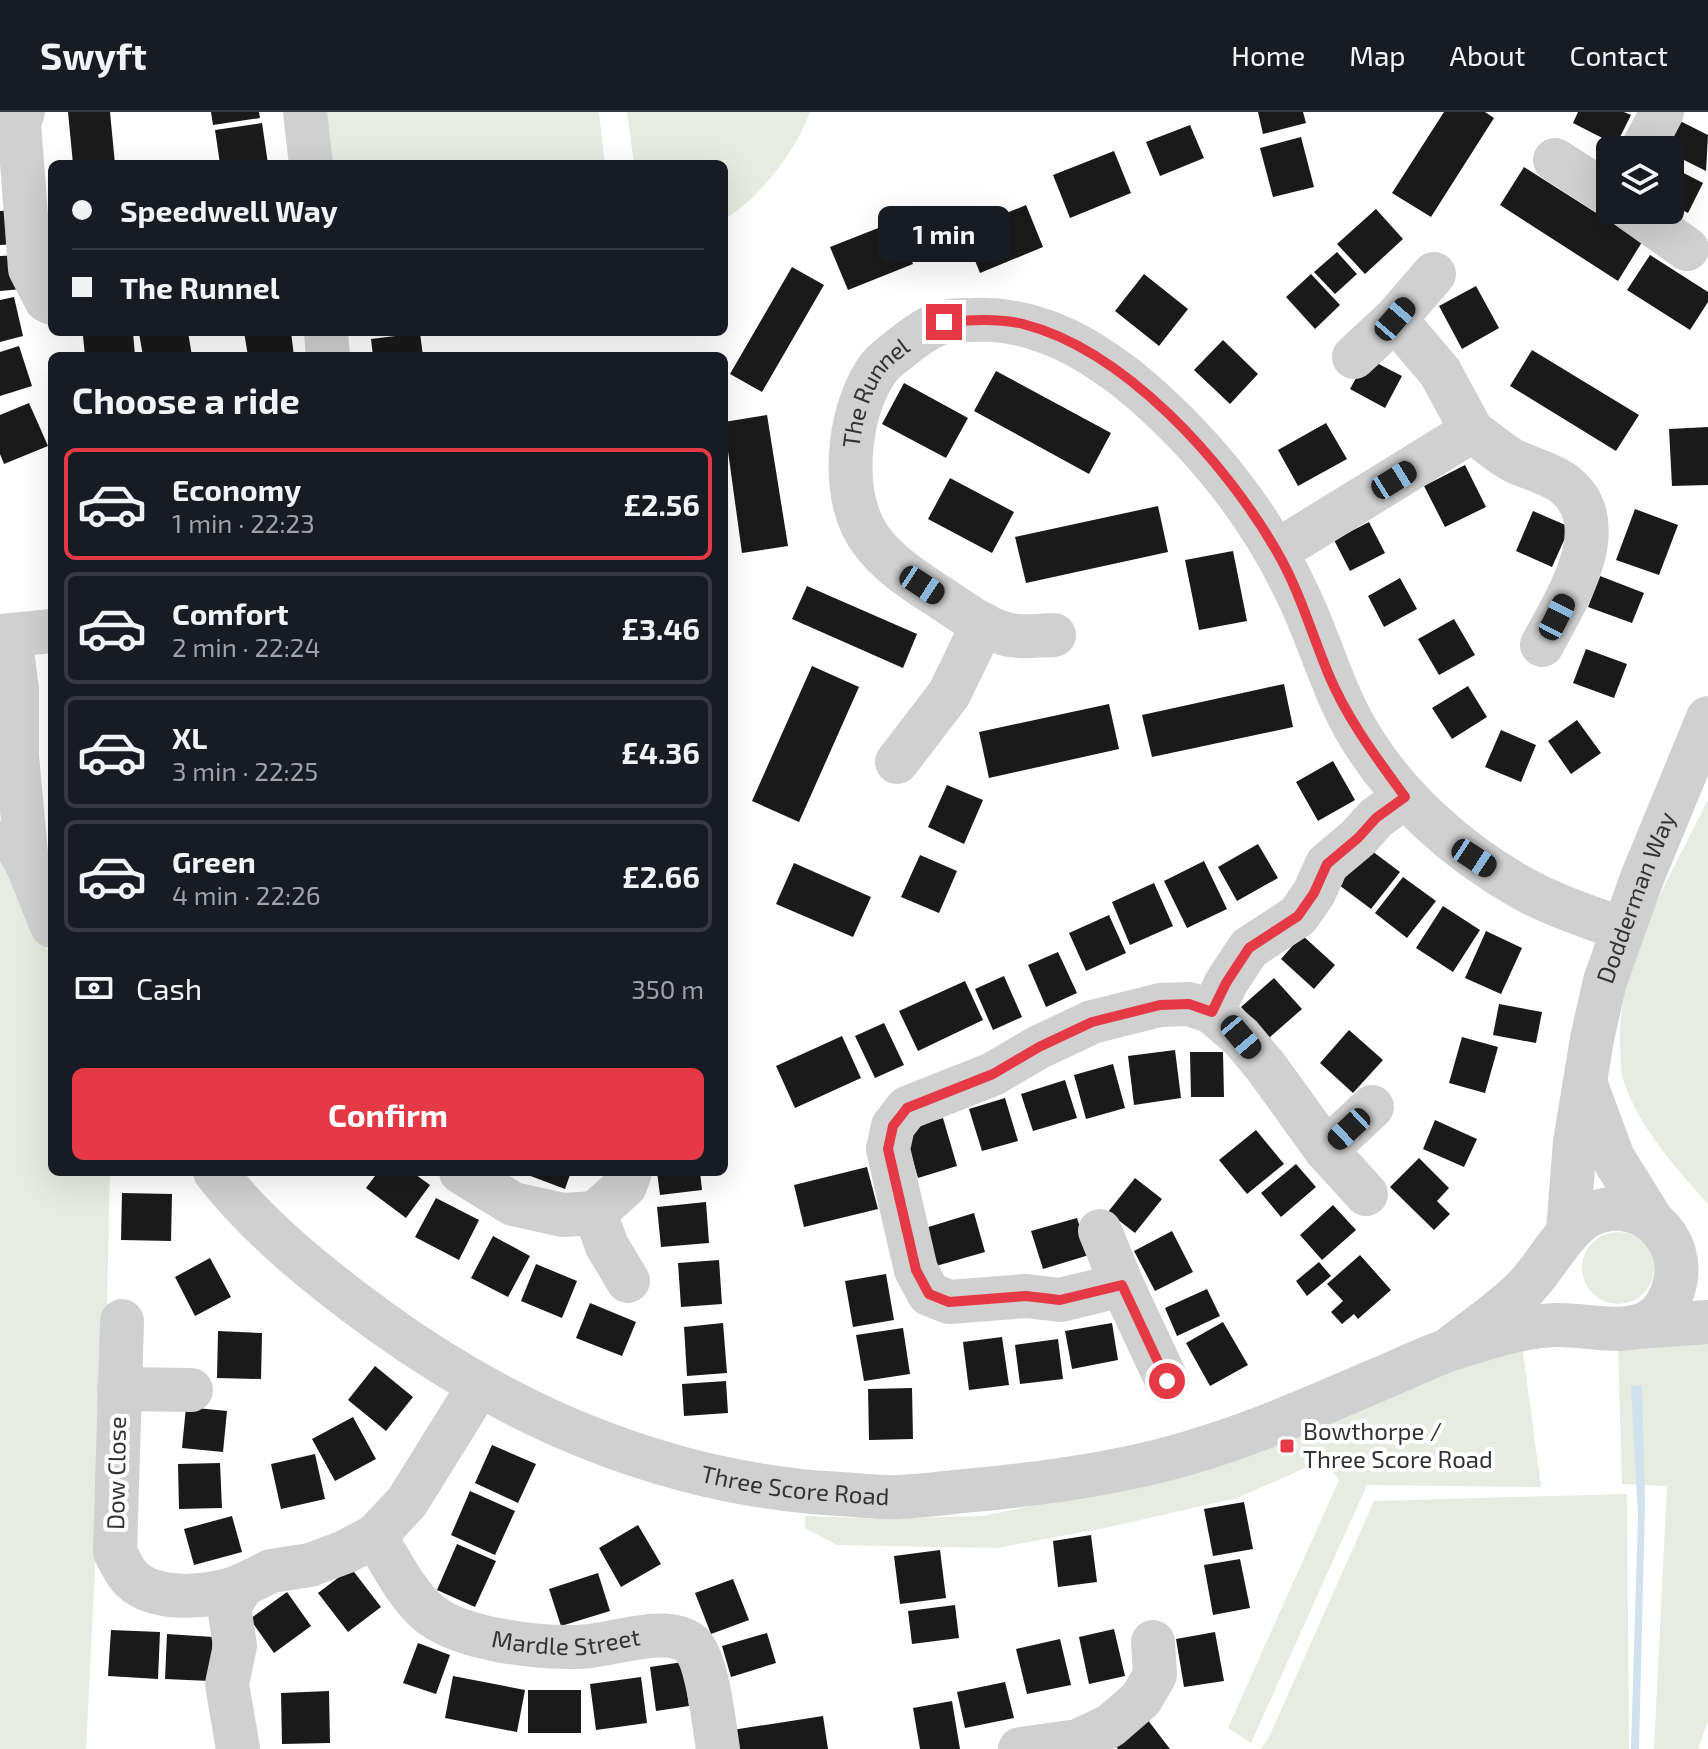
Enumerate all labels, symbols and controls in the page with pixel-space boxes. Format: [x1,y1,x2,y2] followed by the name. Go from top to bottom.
[40,32,147,78] text: Swyft
[1231,38,1305,72] text: Home
[1349,38,1406,72] text: Map
[1450,38,1525,72] text: About
[1569,38,1668,72] text: Contact
[1596,136,1684,224] map controls
[1596,136,1684,224] button: layers
[120,192,338,228] text: Speedwell Way
[878,206,1010,262] callout: 1 min
[913,218,975,249] text: 1 min
[120,269,280,305] text: The Runnel
[1370,293,1420,345] car
[926,304,962,340] route end
[835,331,914,449] street label: The Runnel
[72,378,300,421] text: Choose a ride
[1367,457,1421,503] car
[76,468,148,540] icon: car
[172,471,301,507] text: Economy
[623,486,700,522] text: £2.56
[172,507,315,538] text: 1 min · 22:23
[895,562,949,608] car
[1535,590,1579,644] car
[76,592,148,664] icon: car
[172,595,289,631] text: Comfort
[621,610,700,646] text: £3.46
[172,631,320,662] text: 2 min · 22:24
[76,716,148,788] icon: car
[172,719,207,755] text: XL
[621,734,700,770] text: £4.36
[172,755,318,786] text: 3 min · 22:25
[1589,807,1681,987] street label: Dodderman Way
[1447,835,1501,881] car
[76,840,148,912] icon: car
[172,843,256,879] text: Green
[622,858,700,894] text: £2.66
[172,879,321,910] text: 4 min · 22:26
[72,966,116,1010] icon: cash
[136,970,202,1006] text: Cash
[631,973,704,1004] text: 350 m
[1216,1011,1266,1063] car
[72,1068,704,1160] button: Confirm
[1323,1104,1375,1154] car
[1149,1363,1185,1399] route start
[100,1416,131,1530] street label: Dow Close
[1303,1416,1493,1473] place label: Bowthorpe / Three Score Road
[1278,1437,1296,1455] marker: Bowthorpe / Three Score Road
[698,1458,890,1510] street label: Three Score Road
[490,1621,642,1660] street label: Mardle Street

